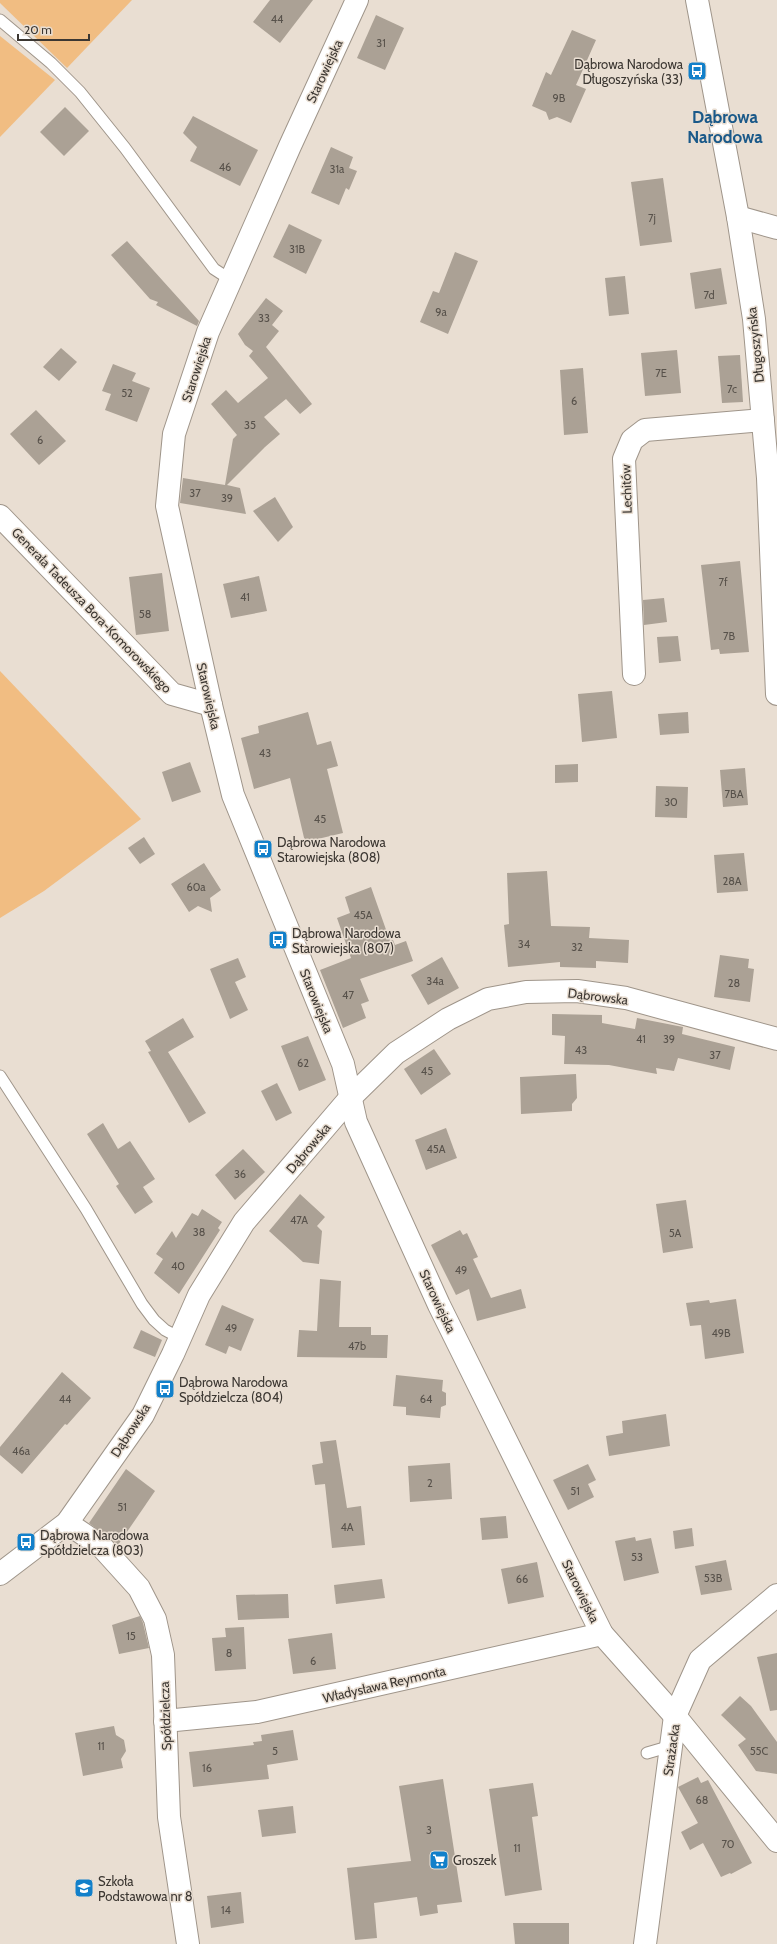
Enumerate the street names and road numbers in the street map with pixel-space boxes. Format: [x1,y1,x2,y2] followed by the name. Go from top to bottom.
[302,36,347,106] street label: Starowiejska
[743,306,767,383] street label: Długoszyńska
[178,333,215,404] street label: Starowiejska
[617,463,635,514] street label: Lechitów
[9,524,175,696] street label: Generała Tadeusza Bora-Komorowskiego
[193,661,225,732] street label: Starowiejska
[296,966,337,1037] street label: Starowiejska
[567,984,630,1008] street label: Dąbrowska
[282,1119,334,1176] street label: Dąbrowska
[415,1267,460,1336] street label: Starowiejska
[107,1400,154,1460] street label: Dąbrowska
[558,1557,603,1626] street label: Starowiejska
[321,1662,448,1706] street label: Władysława Reymonta
[156,1680,174,1751] street label: Spółdzielcza
[659,1722,683,1777] street label: Strażacka

